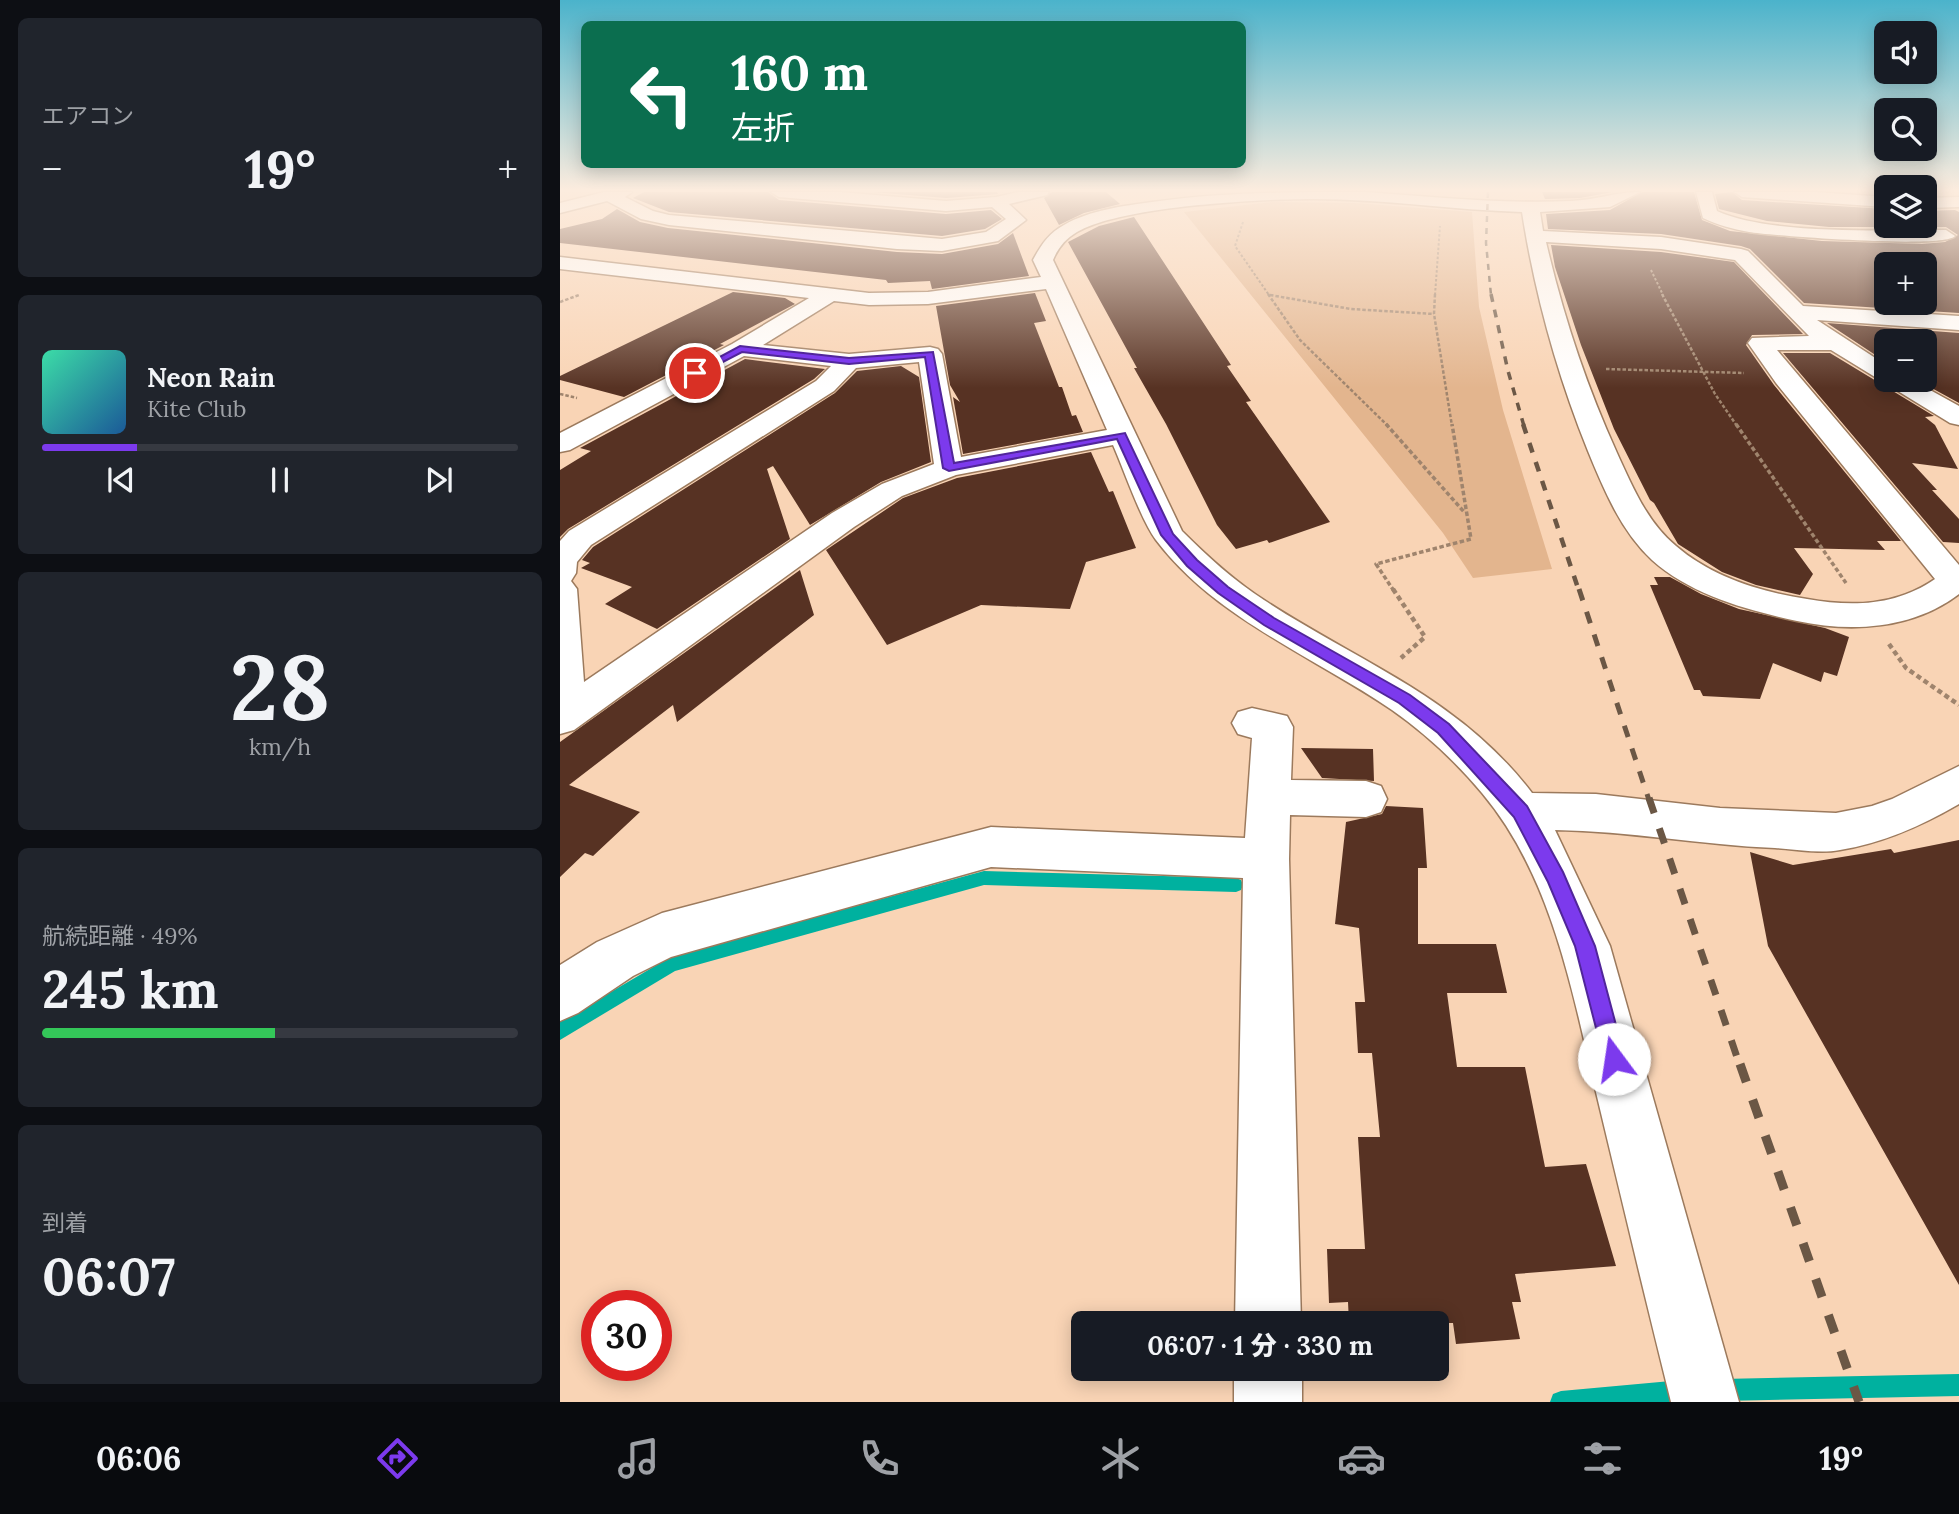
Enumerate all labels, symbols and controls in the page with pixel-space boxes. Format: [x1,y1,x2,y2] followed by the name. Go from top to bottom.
[1874,21,1937,392] map controls
[1874,21,1937,84] button: sound
[731,41,868,103] text: 160 m
[616,49,707,140] icon: left
[1874,98,1937,161] button: search
[42,101,134,130] text: エアコン
[731,107,795,148] text: 左折
[245,136,315,202] text: 19°
[42,145,62,193] text: −
[498,145,518,193] text: +
[1874,175,1937,238] button: layers
[1874,252,1937,315] button: +
[1874,329,1937,392] button: −
[665,343,725,403] pin
[676,354,714,392] icon: arrive
[147,361,275,394] text: Neon Rain
[147,394,246,423] text: Kite Club
[102,461,140,499] icon: previous
[261,461,299,499] icon: pause
[420,461,458,499] icon: next
[230,628,330,745] text: 28
[249,732,311,761] text: km/h
[42,921,198,950] text: 航続距離 · 49%
[42,956,219,1022] text: 245 km
[1577,1022,1651,1096] position arrow
[42,1208,88,1237] text: 到着
[42,1243,175,1309] text: 06:07
[581,1290,672,1381] speed limit sign: 30
[1147,1329,1373,1362] text: 06:07 · 1 分 · 330 m
[373,1434,422,1483] icon: directions
[614,1434,663,1483] icon: music
[855,1434,904,1483] icon: phone
[1096,1434,1145,1483] icon: climate
[1337,1434,1386,1483] icon: car
[1578,1434,1627,1483] icon: filters
[96,1438,182,1479] text: 06:06
[1819,1438,1863,1479] text: 19°

